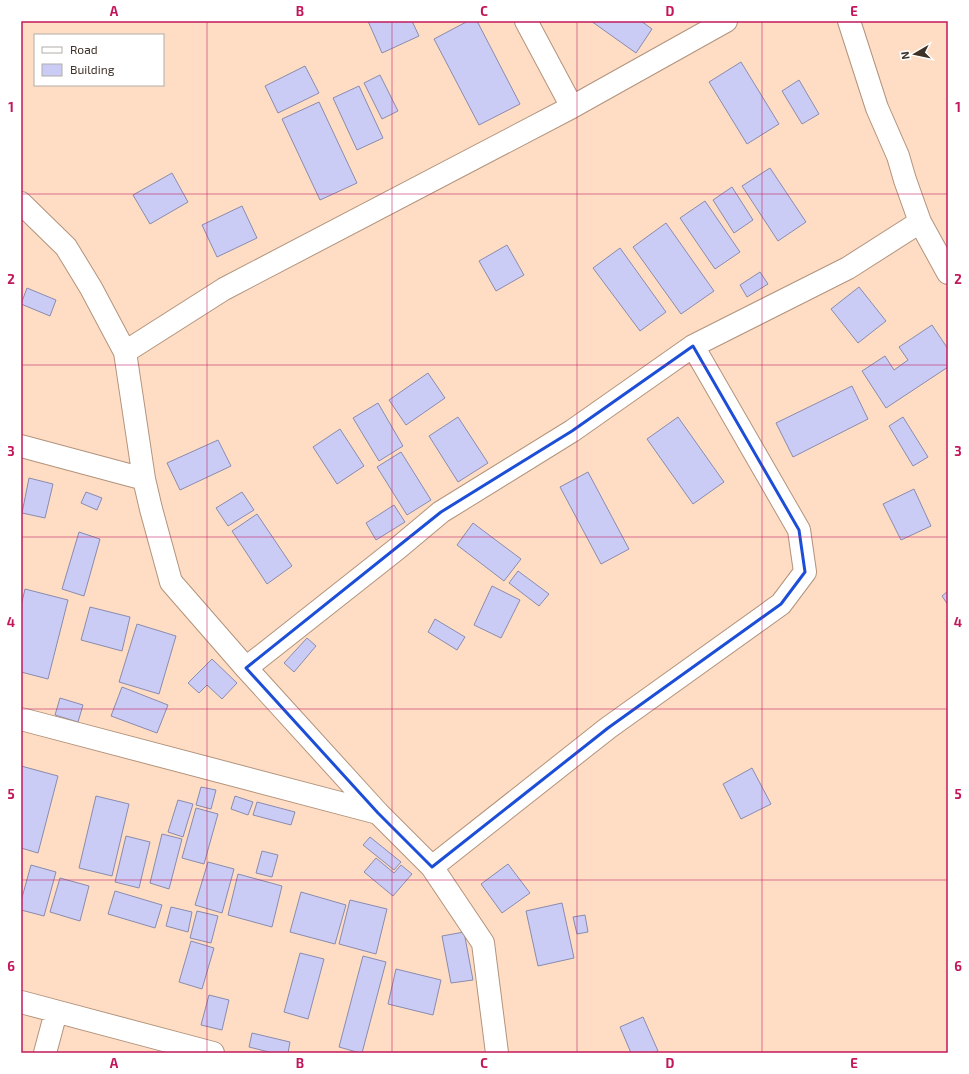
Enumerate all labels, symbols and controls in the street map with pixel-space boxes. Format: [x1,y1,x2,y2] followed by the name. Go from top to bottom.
[110,3,119,19] text: A
[296,3,304,19] text: B
[480,3,488,19] text: C
[666,3,675,19] text: D
[850,3,858,19] text: E
[34,34,164,86] legend
[895,34,935,74] north arrow
[70,42,98,56] text: Road
[898,51,912,61] text: N
[70,62,115,76] text: Building
[8,99,14,115] text: 1
[955,99,961,115] text: 1
[7,271,15,287] text: 2
[954,271,962,287] text: 2
[7,443,15,459] text: 3
[954,443,962,459] text: 3
[7,614,15,630] text: 4
[954,614,962,630] text: 4
[7,786,15,802] text: 5
[954,786,962,802] text: 5
[7,958,15,974] text: 6
[954,958,962,974] text: 6
[110,1055,119,1071] text: A
[296,1055,304,1071] text: B
[480,1055,488,1071] text: C
[666,1055,675,1071] text: D
[850,1055,858,1071] text: E

